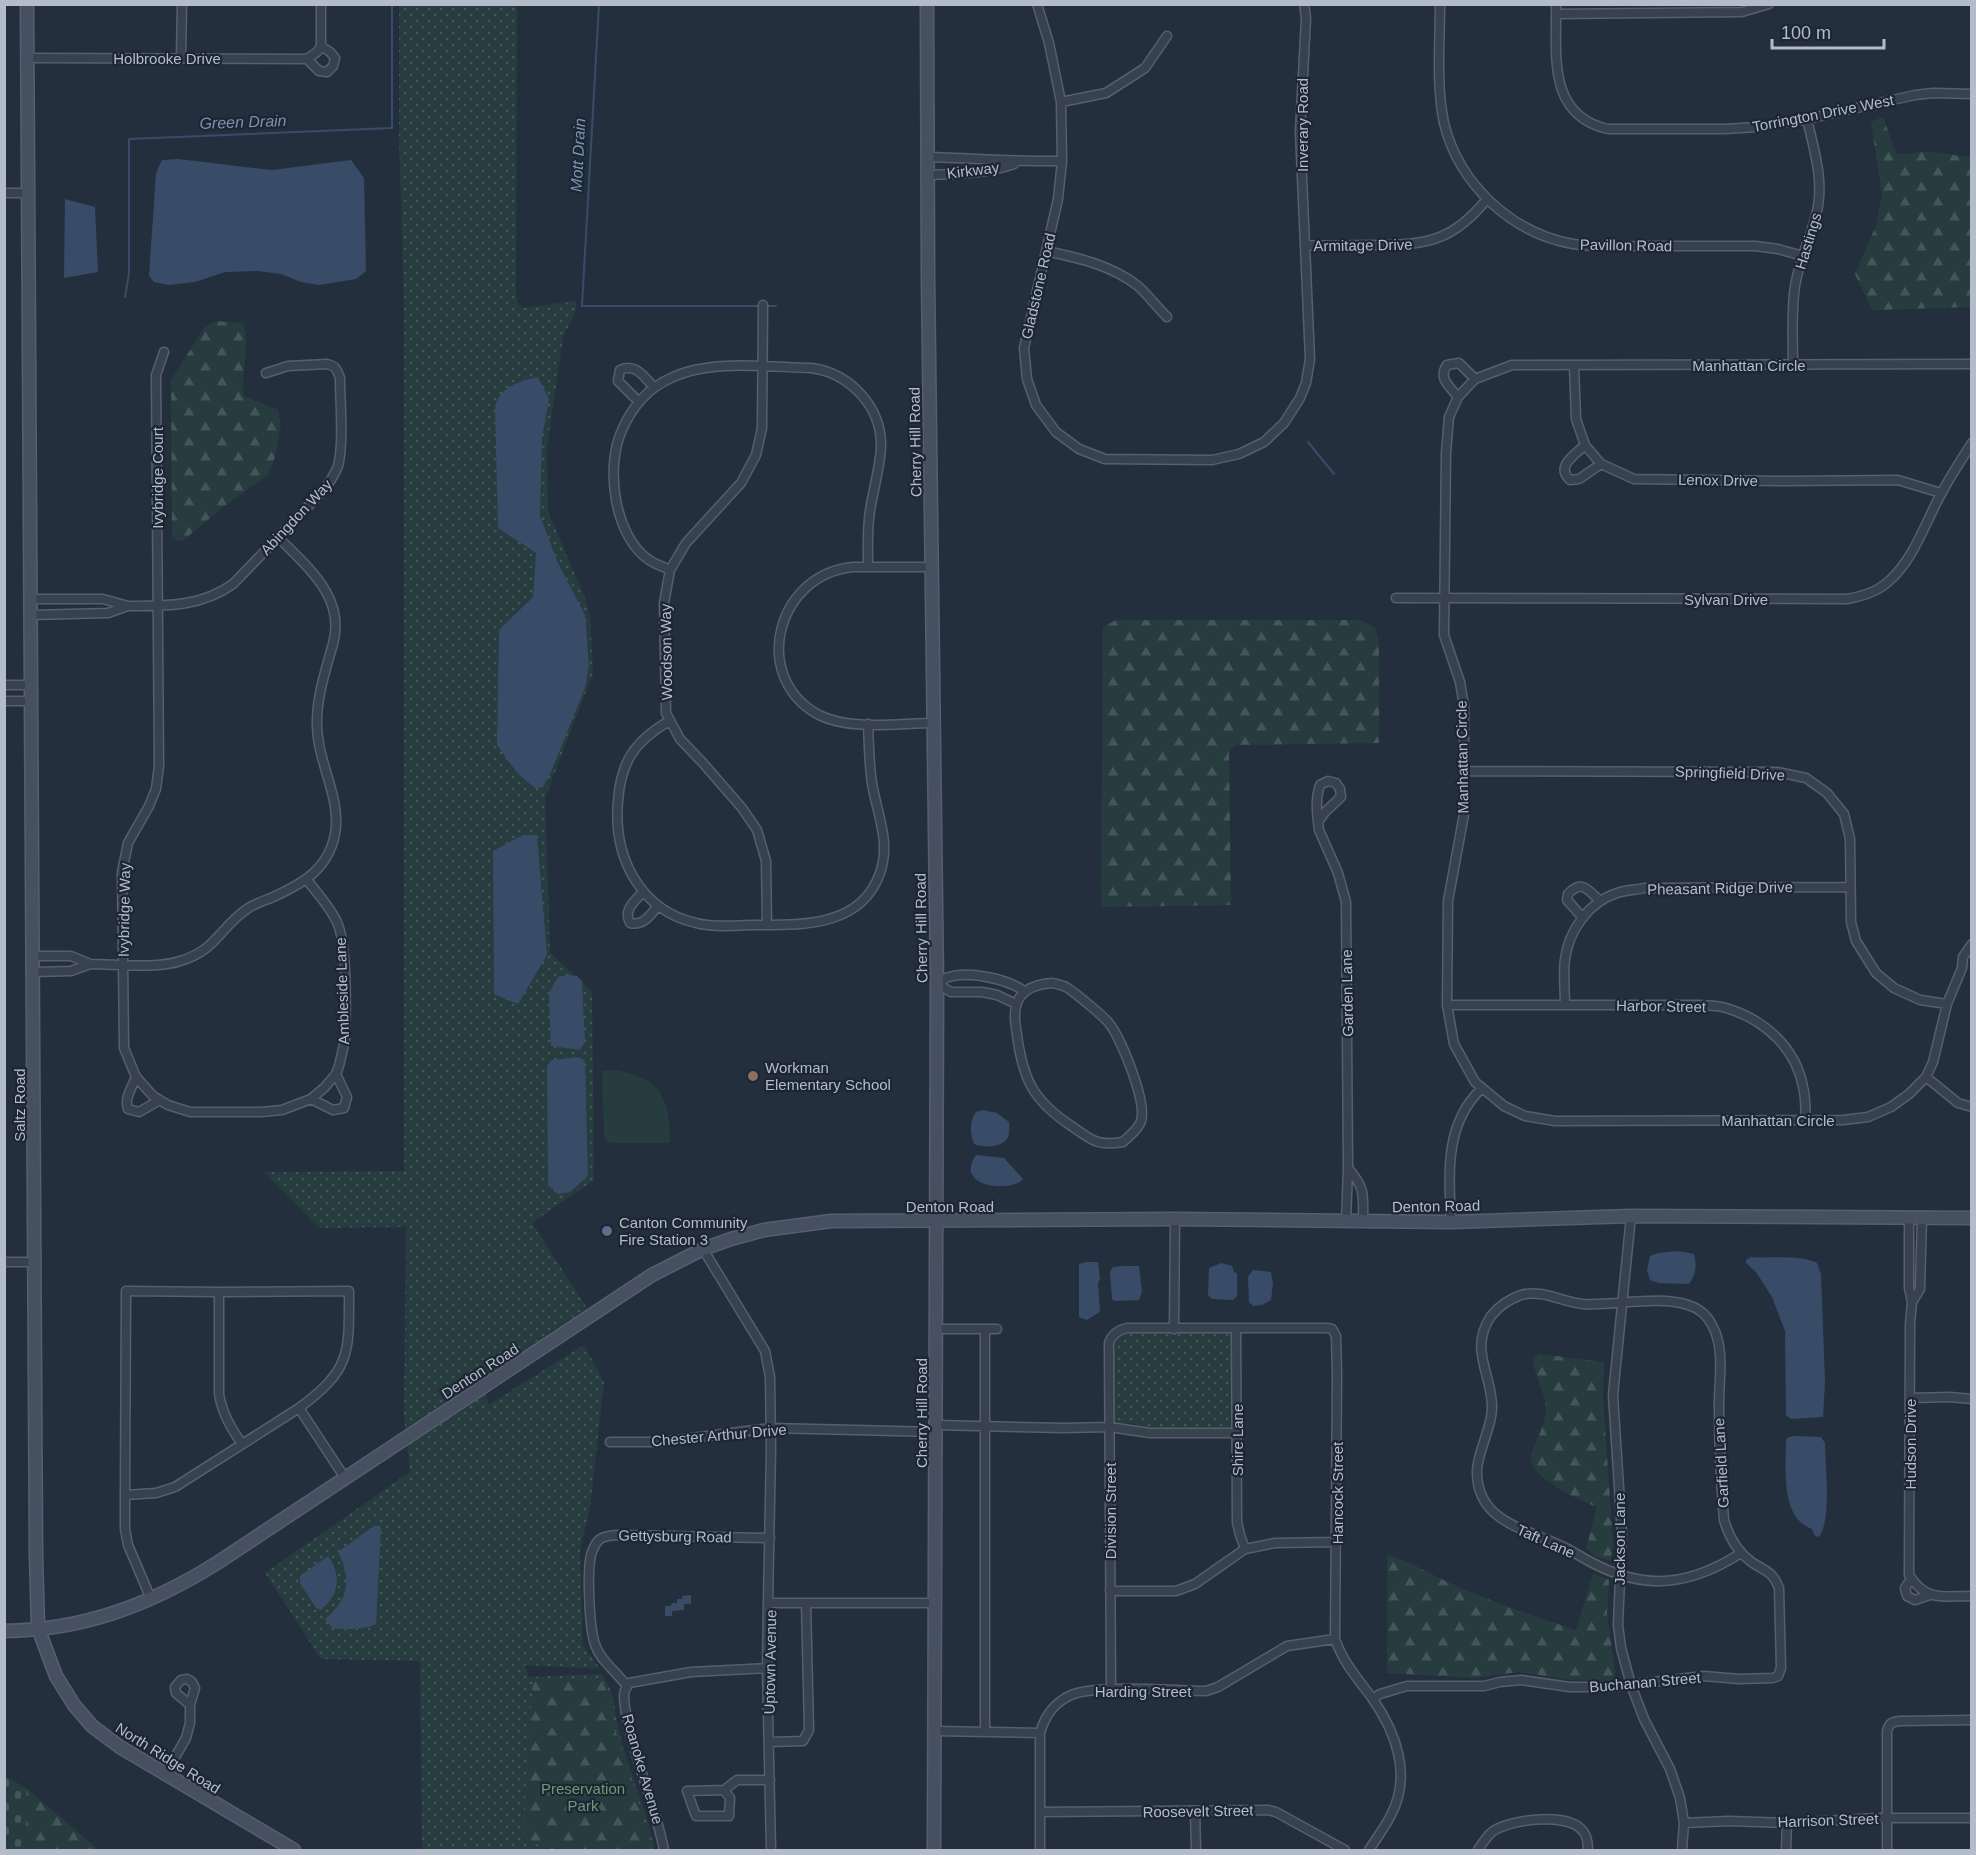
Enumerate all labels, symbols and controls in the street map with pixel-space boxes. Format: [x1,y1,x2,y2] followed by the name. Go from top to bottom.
[1772,12,1884,50] scale bar
[1781,23,1831,43] text: 100 m
[113,50,221,67] street label: Holbrooke Drive
[1294,78,1311,172] street label: Inverary Road
[1751,91,1896,135] street label: Torrington Drive West
[199,112,287,132] water label: Green Drain
[568,118,588,192] water label: Mott Drain
[946,158,1001,182] street label: Kirkway
[1791,211,1825,271] street label: Hastings
[1018,231,1058,341] street label: Gladstone Road
[1313,236,1413,254] street label: Armitage Drive
[1580,236,1672,254] street label: Pavillon Road
[1692,357,1806,374] street label: Manhattan Circle
[906,387,924,497] street label: Cherry Hill Road
[149,426,166,529] street label: Ivybridge Court
[1678,471,1758,489] street label: Lenox Drive
[257,475,336,558] street label: Abingdon Way
[1684,591,1768,608] street label: Sylvan Drive
[657,603,675,701] street label: Woodson Way
[1453,700,1471,814] street label: Manhattan Circle
[1675,763,1785,783] street label: Springfield Drive
[115,862,133,957] street label: Ivybridge Way
[912,873,930,983] street label: Cherry Hill Road
[1647,878,1793,898] street label: Pheasant Ridge Drive
[332,937,352,1045] street label: Ambleside Lane
[1338,949,1356,1037] street label: Garden Lane
[1616,997,1707,1015] street label: Harbor Street
[765,1059,891,1093] place label: Workman Elementary School
[11,1068,28,1142] street label: Saltz Road
[746,1069,760,1083] marker: Workman Elementary School
[1721,1112,1835,1129] street label: Manhattan Circle
[1392,1197,1480,1215] street label: Denton Road
[906,1198,994,1215] street label: Denton Road
[619,1214,748,1248] place label: Canton Community Fire Station 3
[600,1224,614,1238] marker: Canton Community Fire Station 3
[438,1340,522,1402] street label: Denton Road
[913,1358,930,1468] street label: Cherry Hill Road
[1902,1399,1919,1489] street label: Hudson Drive
[1229,1404,1246,1476] street label: Shire Lane
[1710,1418,1732,1508] street label: Garfield Lane
[651,1421,787,1449] street label: Chester Arthur Drive
[1329,1441,1346,1544] street label: Hancock Street
[1102,1462,1119,1559] street label: Division Street
[1611,1493,1628,1585] street label: Jackson Lane
[1514,1521,1578,1561] street label: Taft Lane
[618,1527,732,1545] street label: Gettysburg Road
[761,1609,779,1715] street label: Uptown Avenue
[1589,1669,1702,1695] street label: Buchanan Street
[1095,1683,1192,1700] street label: Harding Street
[619,1712,667,1826] street label: Roanoke Avenue
[113,1719,223,1797] street label: North Ridge Road
[541,1780,625,1814] park label: Preservation Park
[1142,1802,1254,1820] street label: Roosevelt Street
[1777,1810,1880,1830] street label: Harrison Street

